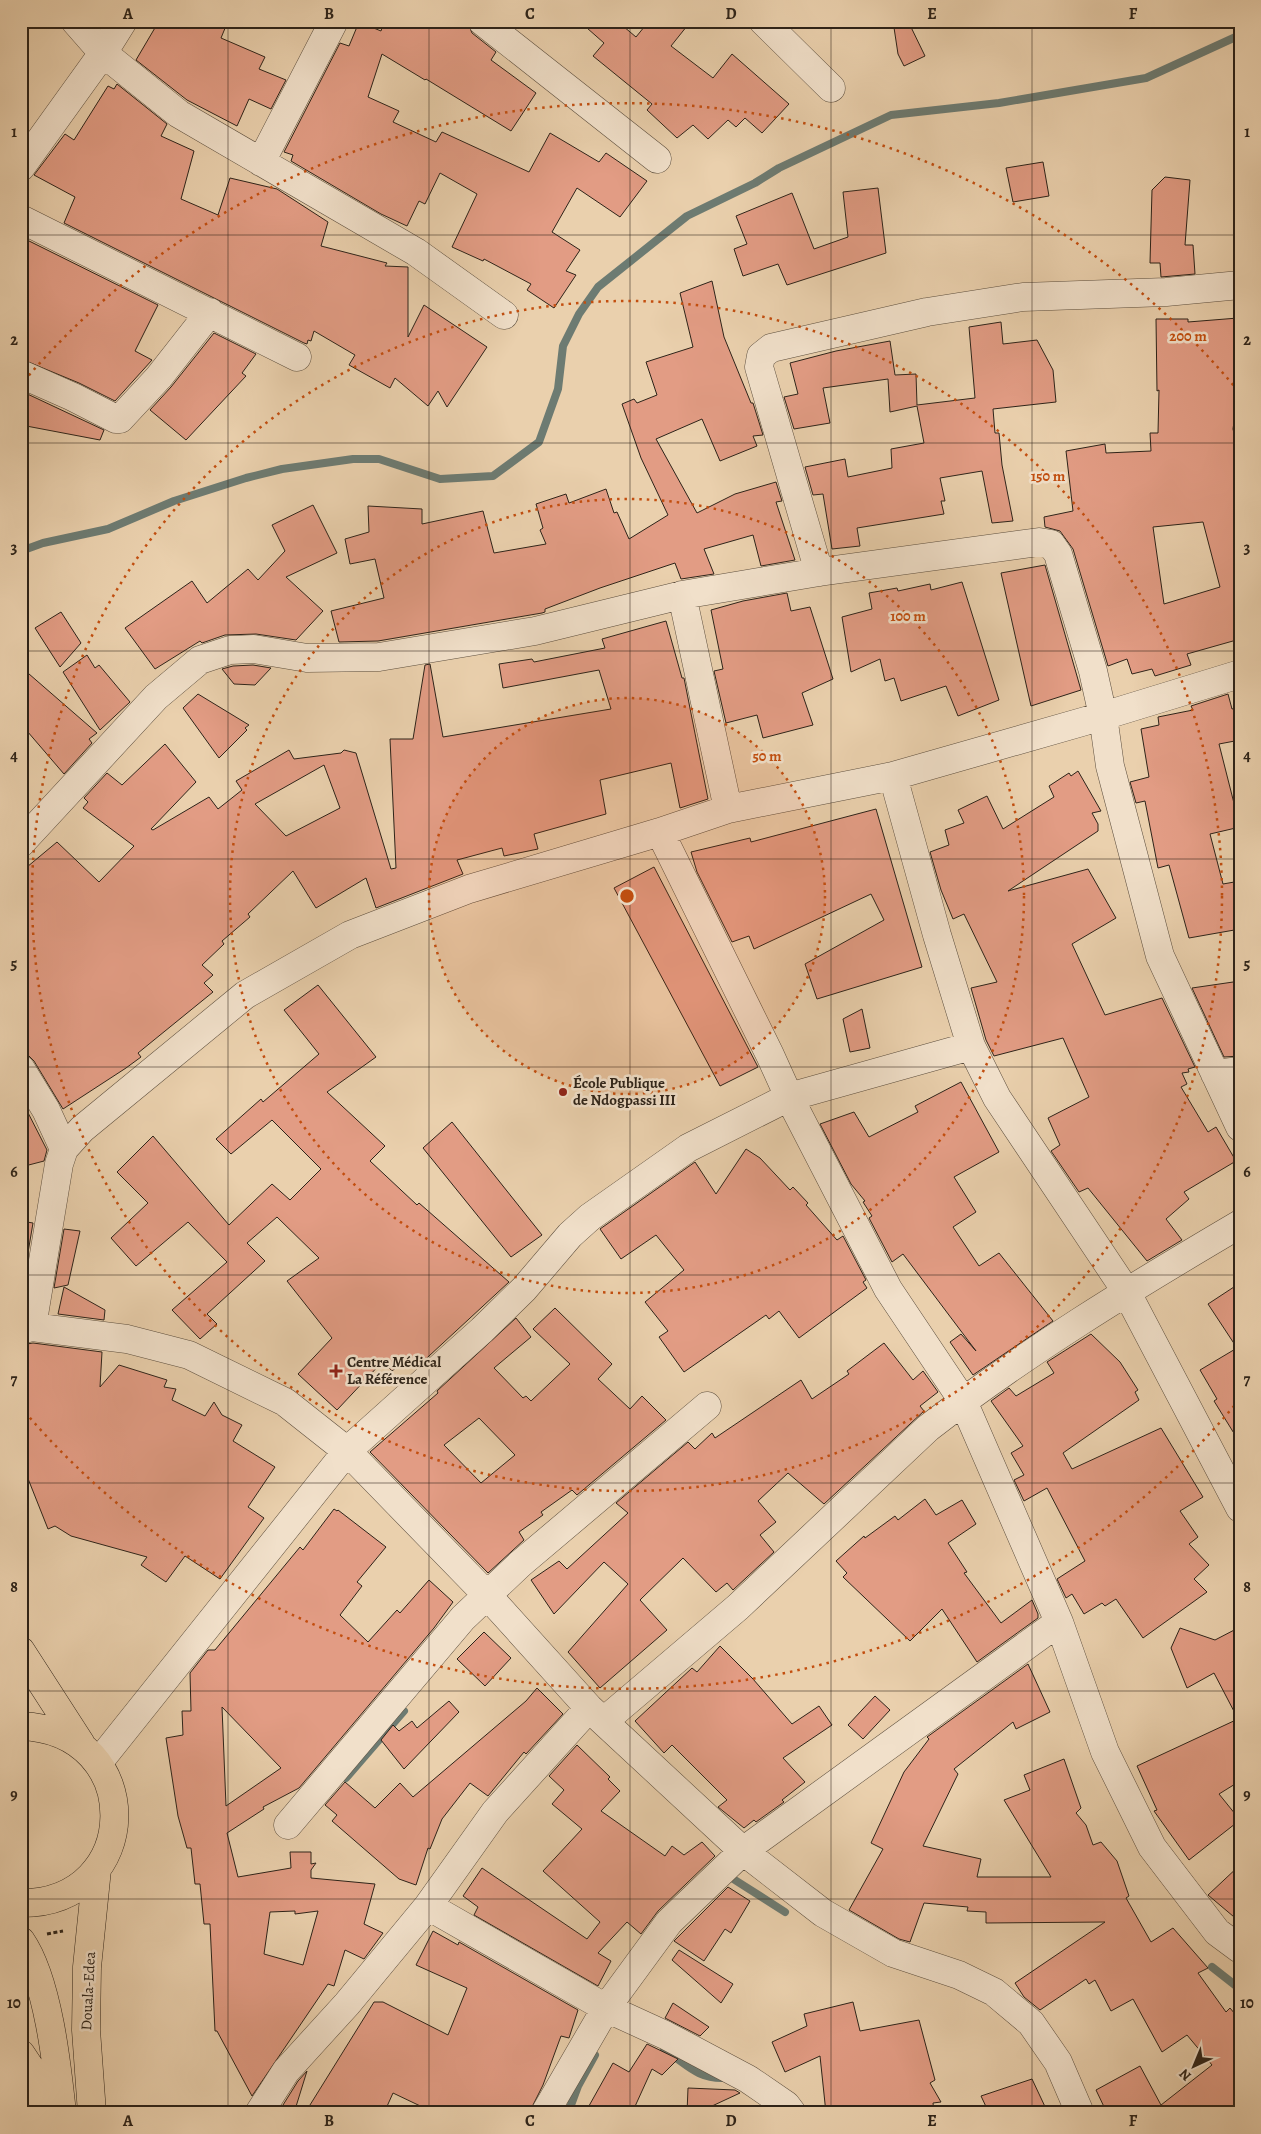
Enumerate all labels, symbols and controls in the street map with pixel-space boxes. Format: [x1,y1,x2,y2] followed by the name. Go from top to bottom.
[122,3,134,25] text: A
[324,3,334,25] text: B
[525,3,535,25] text: C
[725,3,737,25] text: D
[927,3,937,25] text: E
[1129,3,1138,25] text: F
[11,121,17,143] text: 1
[1244,121,1250,143] text: 1
[1169,326,1207,346] text: 200 m
[10,329,18,351] text: 2
[1243,329,1251,351] text: 2
[1031,466,1066,486] text: 150 m
[11,537,18,559] text: 3
[1244,537,1251,559] text: 3
[890,606,926,626] text: 100 m
[10,745,18,767] text: 4
[1243,745,1251,767] text: 4
[752,746,782,766] text: 50 m
[618,887,636,905] centre of rings
[11,953,18,975] text: 5
[1244,953,1251,975] text: 5
[573,1073,676,1110] place label: École Publique de Ndogpassi III
[557,1086,569,1098] marker: École Publique de Ndogpassi III
[10,1161,18,1183] text: 6
[1243,1161,1251,1183] text: 6
[347,1352,441,1389] place label: Centre Médical La Référence
[329,1364,343,1378] marker: Centre Médical La Référence
[11,1369,18,1391] text: 7
[1244,1369,1251,1391] text: 7
[10,1576,18,1598] text: 8
[1243,1576,1251,1598] text: 8
[10,1784,18,1806] text: 9
[1243,1784,1251,1806] text: 9
[76,1951,100,2031] street label: Douala-Edea
[7,1992,21,2014] text: 10
[1240,1992,1254,2014] text: 10
[1168,2042,1218,2092] north arrow
[1175,2065,1196,2085] text: N
[122,2110,134,2132] text: A
[324,2110,334,2132] text: B
[525,2110,535,2132] text: C
[725,2110,737,2132] text: D
[927,2110,937,2132] text: E
[1129,2110,1138,2132] text: F

